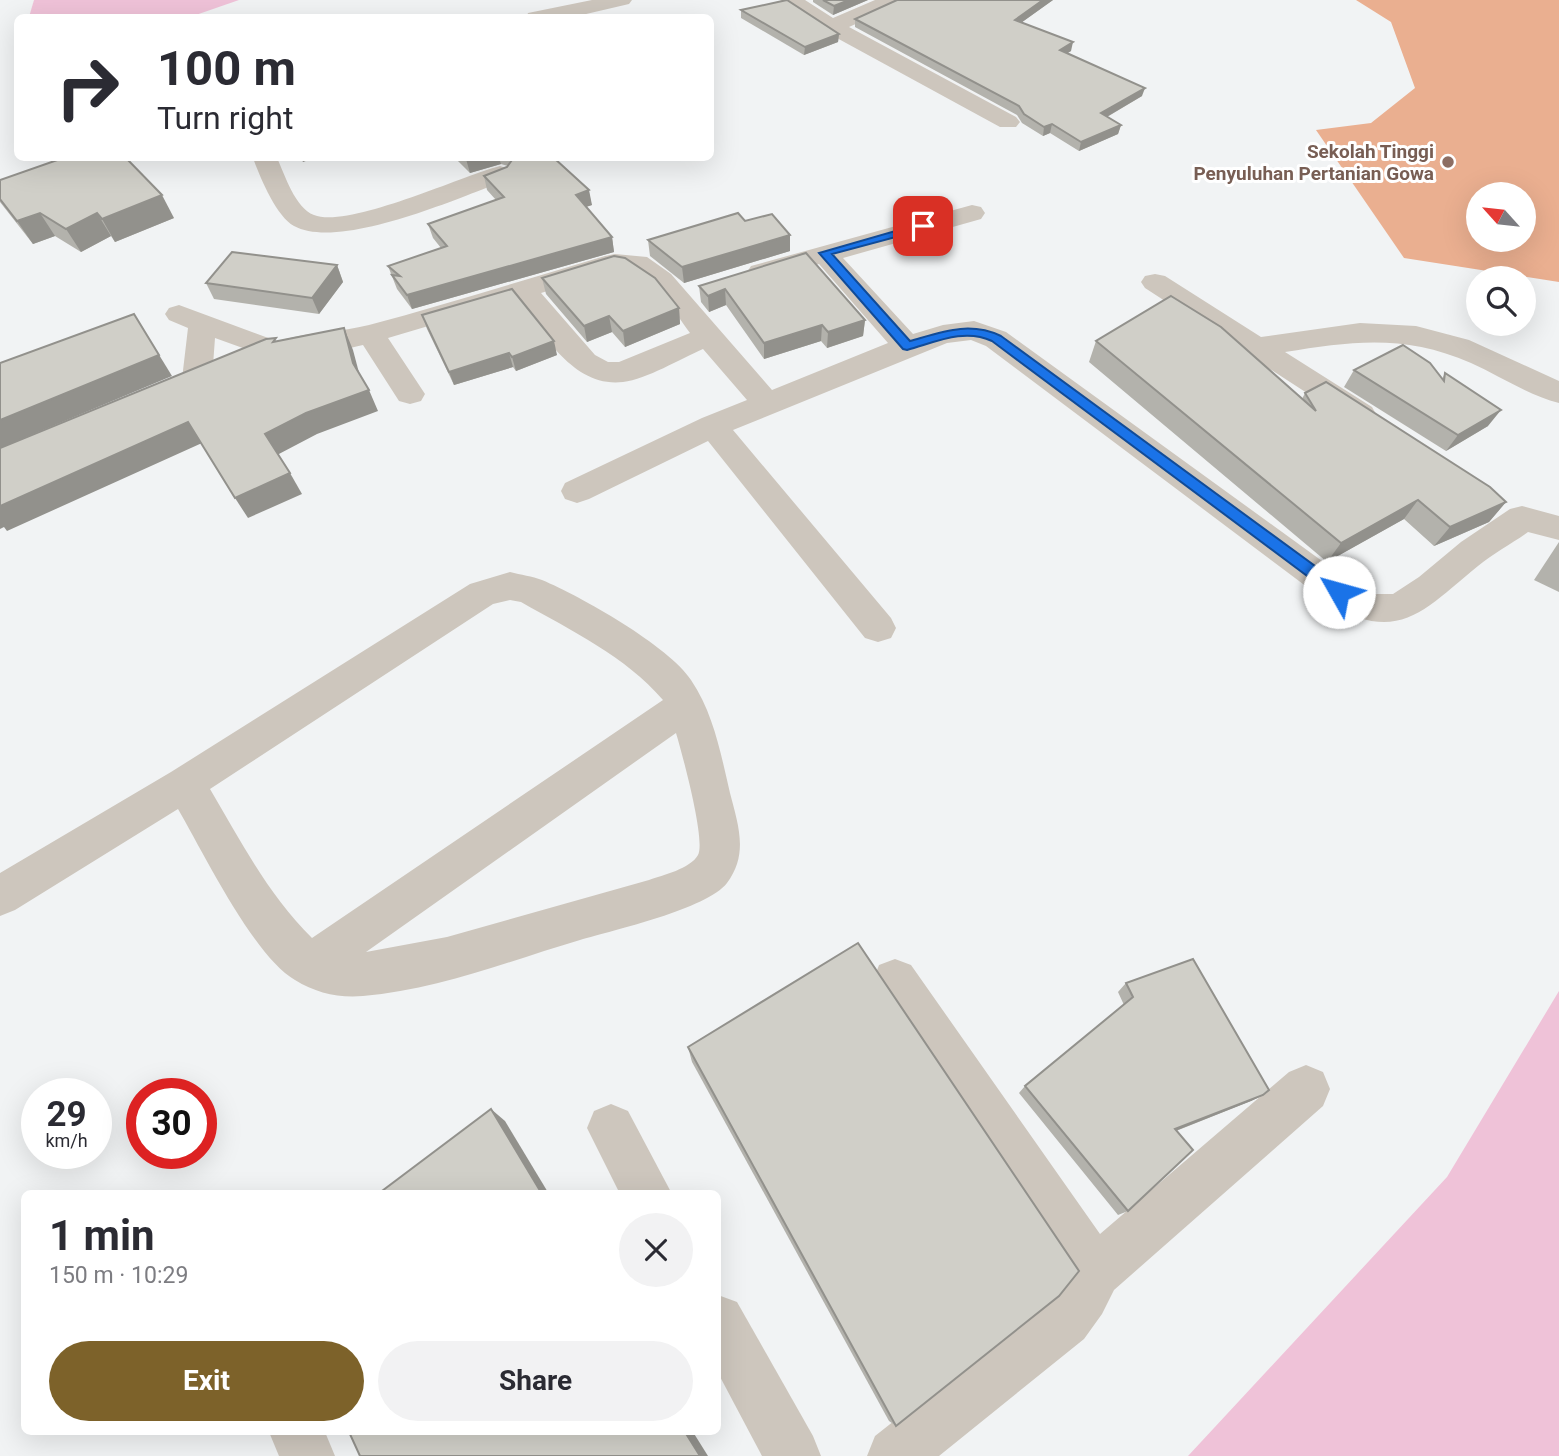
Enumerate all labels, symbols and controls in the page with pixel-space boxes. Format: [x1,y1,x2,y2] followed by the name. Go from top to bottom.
[157,40,296,97] text: 100 m
[42,42,133,133] icon: right
[157,99,293,137] text: Turn right
[1193,140,1434,185] place label: Sekolah Tinggi Penyuluhan Pertanian Gowa
[1440,154,1456,170] marker: Sekolah Tinggi Penyuluhan Pertanian Gowa
[1466,182,1536,252] north arrow
[1466,182,1536,336] map controls
[893,196,953,256] pin
[904,207,942,245] icon: arrive
[1466,266,1536,336] button: search
[1302,555,1376,629] position arrow
[126,1078,217,1169] speed limit sign: 30
[46,1094,87,1135] text: 29
[45,1130,88,1151] text: km/h
[49,1211,155,1260] text: 1 min
[619,1213,693,1287] button: close
[49,1262,188,1289] text: 150 m · 10:29
[49,1341,364,1421] button: Exit
[378,1341,693,1421] button: Share

